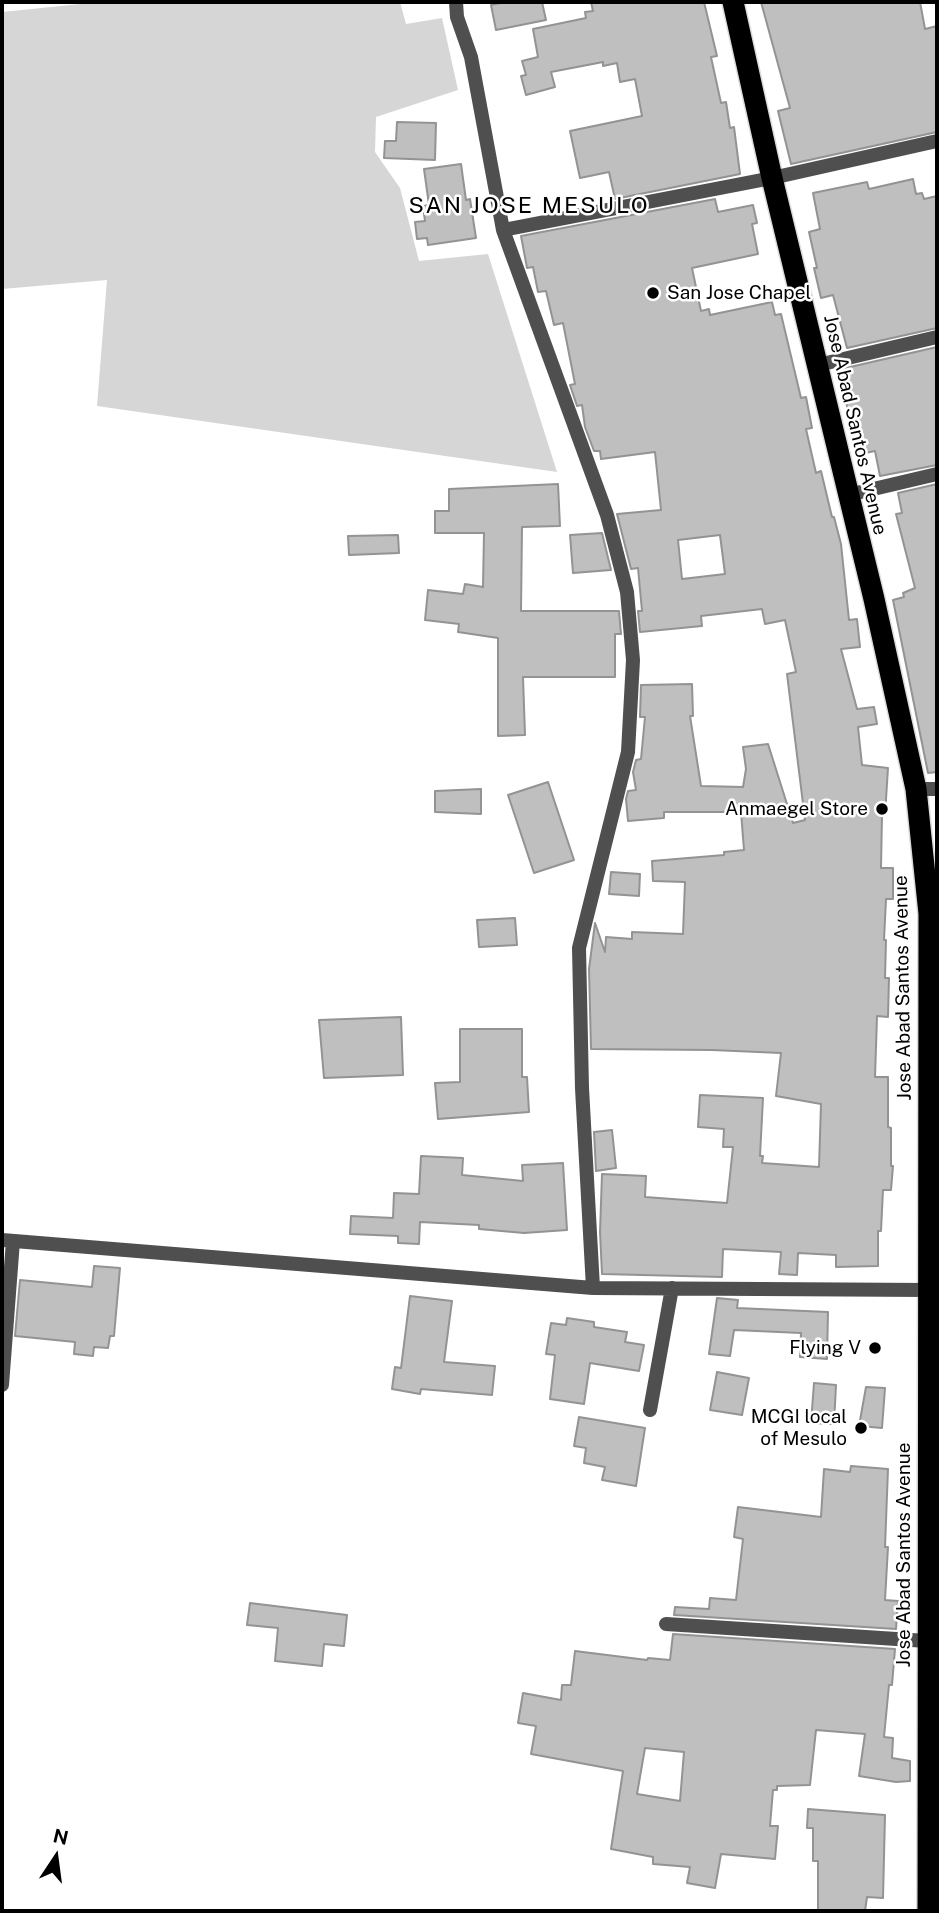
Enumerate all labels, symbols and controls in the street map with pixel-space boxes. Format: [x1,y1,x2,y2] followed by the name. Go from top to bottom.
[410,192,648,220] district label: SAN JOSE MESULO
[667,282,811,304] place label: San Jose Chapel
[645,285,661,301] marker: San Jose Chapel
[819,313,891,537] street label: Jose Abad Santos Avenue
[725,798,868,820] place label: Anmaegel Store
[874,801,890,817] marker: Anmaegel Store
[890,875,916,1101] street label: Jose Abad Santos Avenue
[789,1337,861,1359] place label: Flying V
[867,1340,883,1356] marker: Flying V
[751,1406,847,1450] place label: MCGI local of Mesulo
[853,1420,869,1436] marker: MCGI local of Mesulo
[893,1442,915,1668] street label: Jose Abad Santos Avenue
[21,1822,91,1892] north arrow
[51,1824,70,1849] text: N

